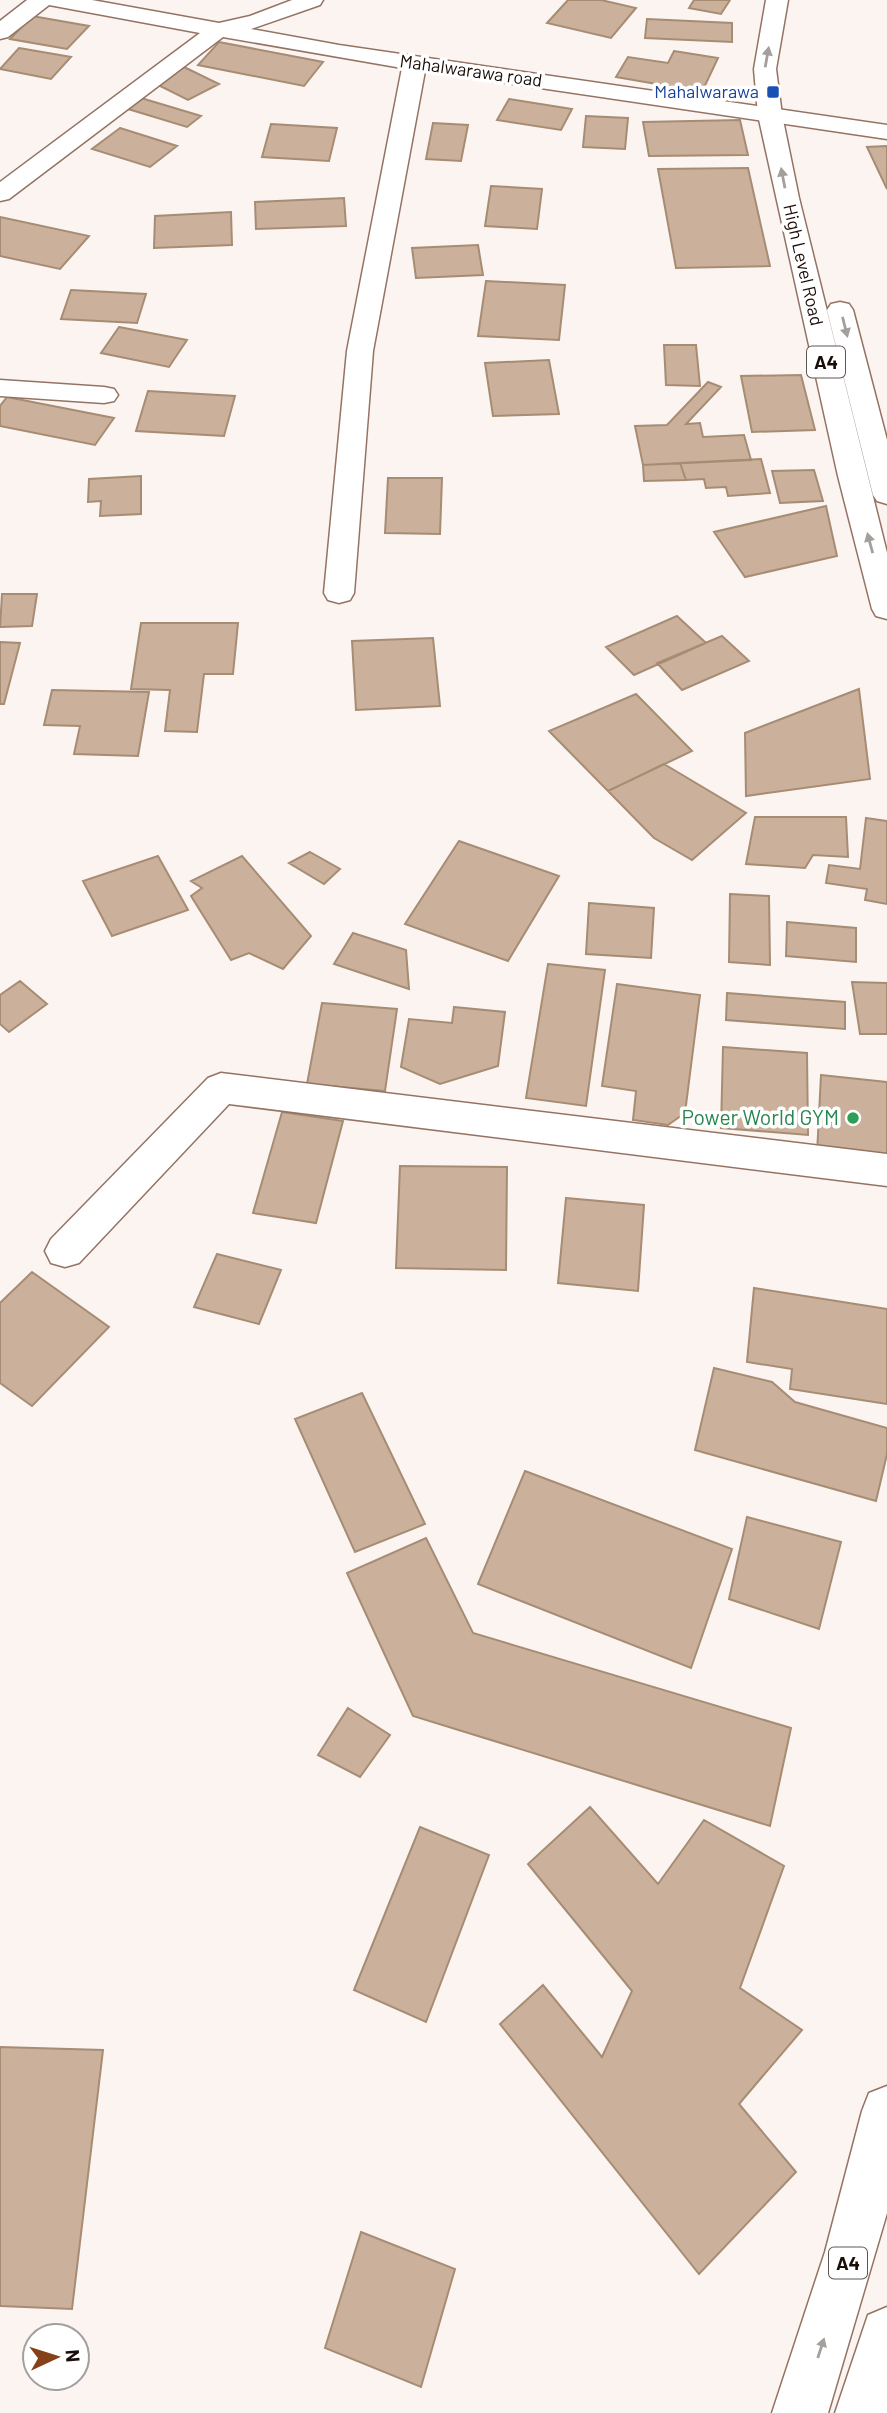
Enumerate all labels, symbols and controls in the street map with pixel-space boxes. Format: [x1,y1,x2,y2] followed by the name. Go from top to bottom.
[762,46,773,68] one-way arrow
[399,49,544,91] street label: Mahalwarawa road
[654,80,759,102] place label: Mahalwarawa
[765,84,781,100] marker: Mahalwarawa
[777,167,788,189] one-way arrow
[779,202,829,328] street label: High Level Road
[840,316,851,338] one-way arrow
[807,346,845,378] road number: A4
[864,531,875,553] one-way arrow
[682,1104,839,1129] place label: Power World GYM
[845,1110,861,1126] marker: Power World GYM
[829,2248,867,2278] road number: A4
[21,2322,91,2392] north arrow
[816,2337,826,2358] one-way arrow
[62,2349,85,2363] text: N

